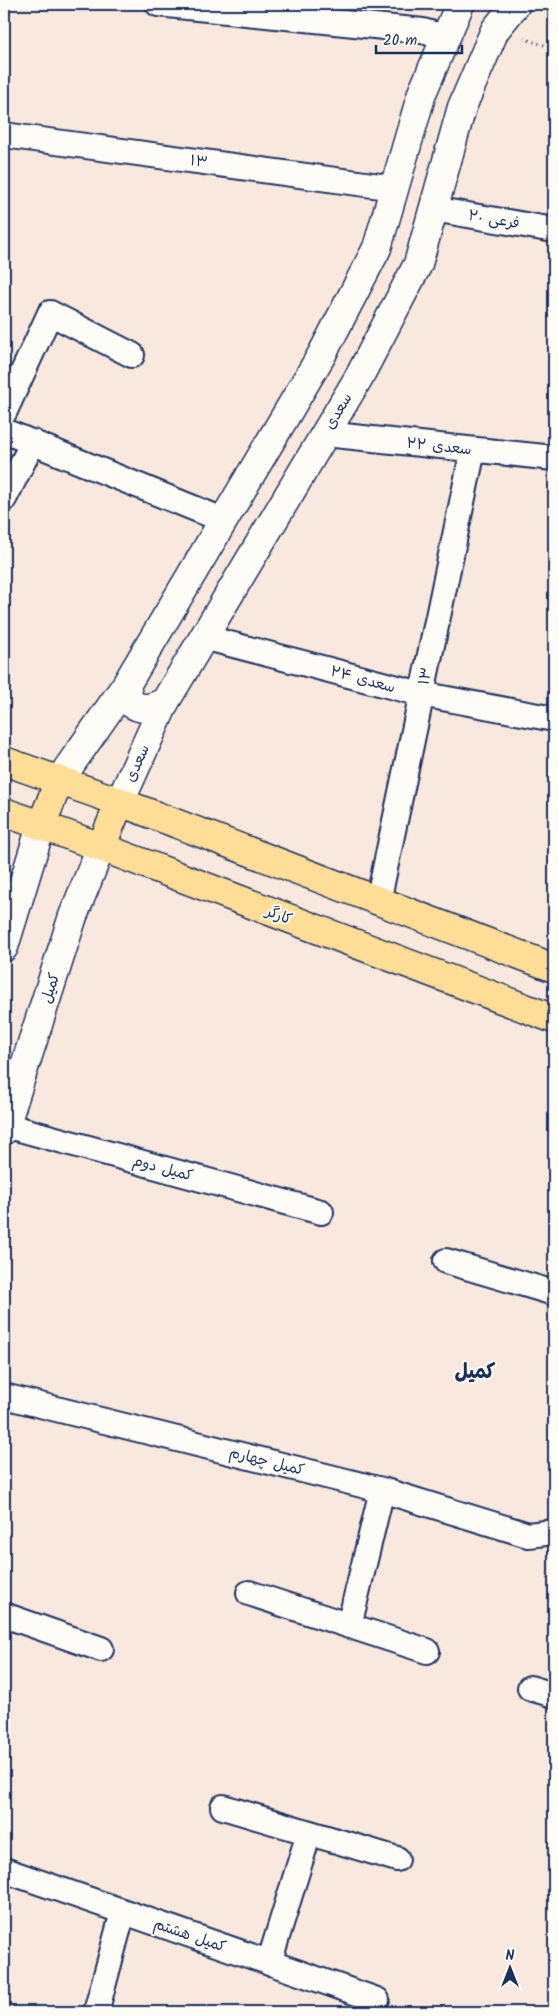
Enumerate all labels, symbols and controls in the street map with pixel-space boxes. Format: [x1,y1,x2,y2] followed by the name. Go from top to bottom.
[376,22,462,54] scale bar
[383,29,417,53] text: 20 m
[188,149,209,175] street label: ۱۳
[466,204,522,236] street label: فرعی ۲۰
[319,389,359,434] street label: سعدی
[405,432,473,462] street label: سعدی ۲۲
[328,660,398,700] street label: سعدی ۲۴
[412,665,440,687] street label: ۱۳
[119,741,157,786] street label: سعدی
[260,899,295,932] street label: کارگر
[35,970,67,1007] street label: کمیل
[130,1149,196,1189] street label: کمیل دوم
[455,1357,496,1389] district label: کمیل
[227,1441,307,1483] street label: کمیل چهارم
[150,1912,229,1960] street label: کمیل هشتم
[486,1944,536,1994] north arrow
[506,1945,515,1967] text: N

